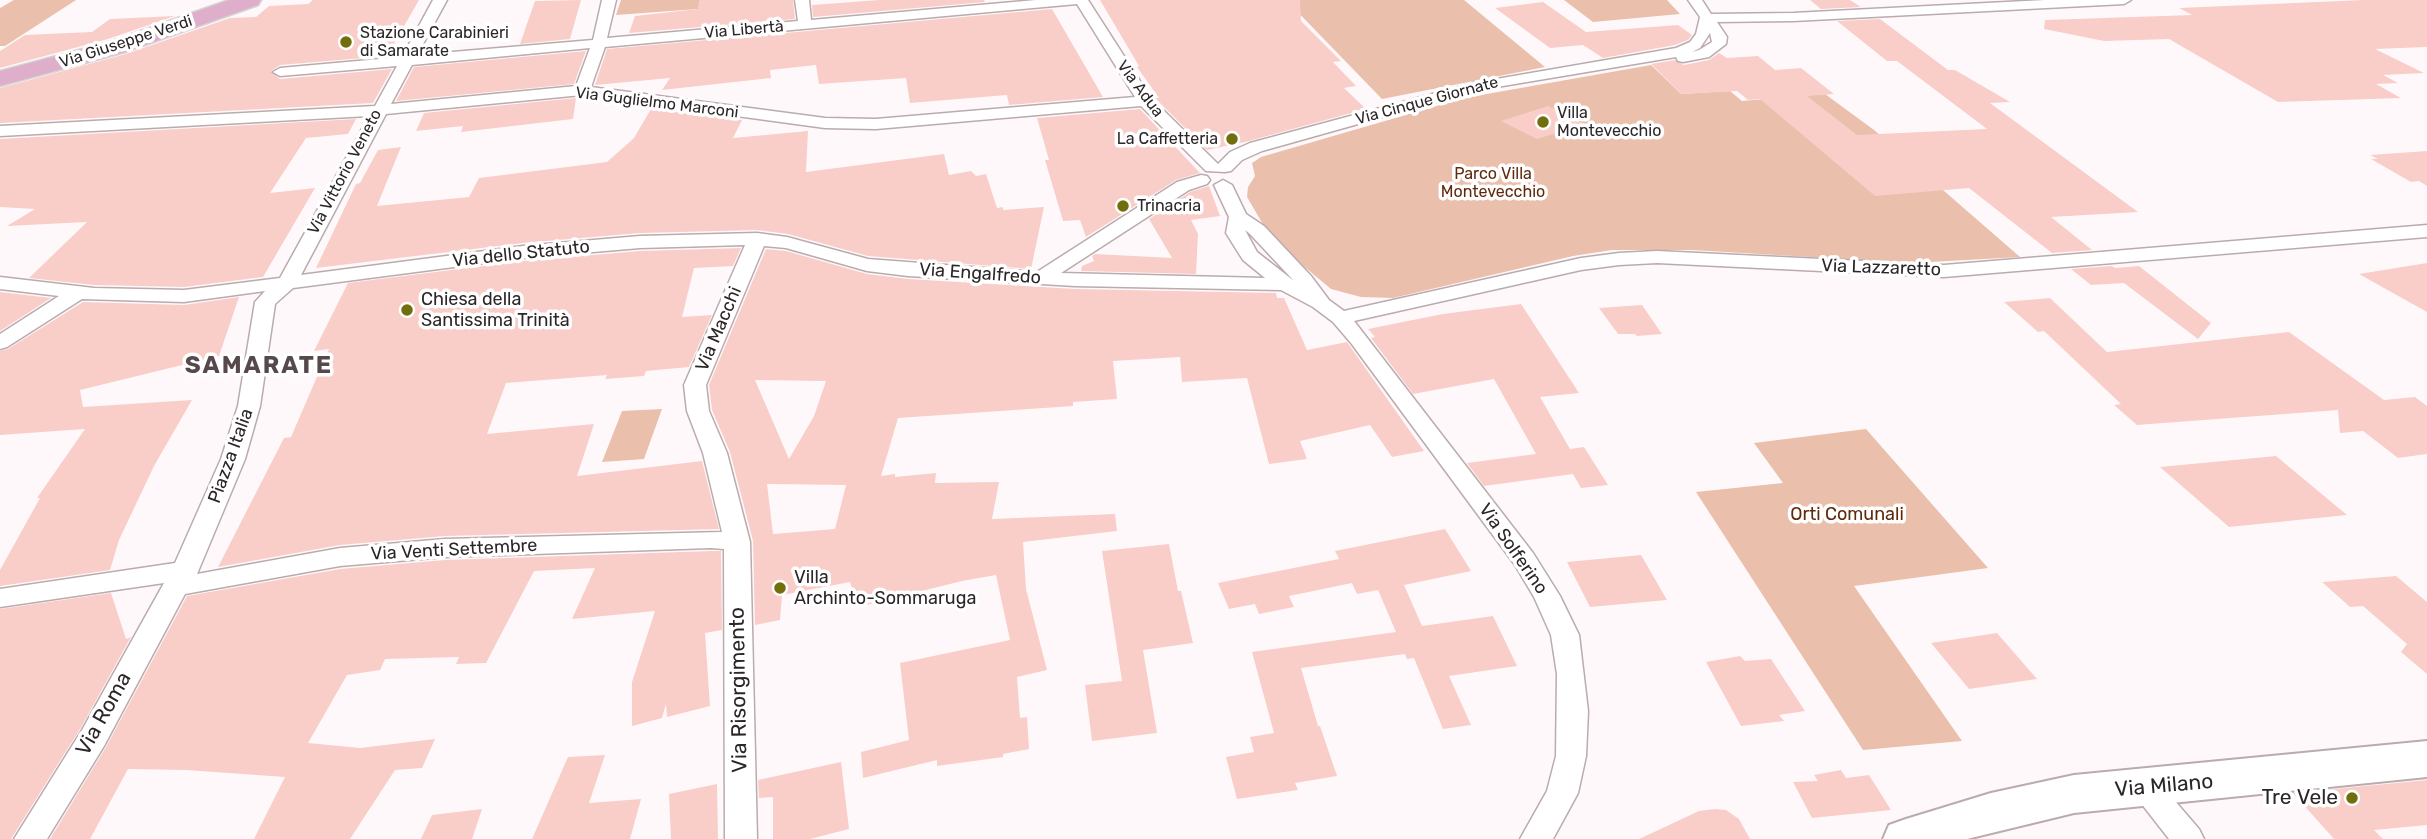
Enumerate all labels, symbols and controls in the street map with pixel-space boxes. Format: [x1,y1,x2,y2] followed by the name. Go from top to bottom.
[57,11,195,73] street label: Via Giuseppe Verdi
[704,17,784,43] street label: Via Libertà
[360,23,509,61] place label: Stazione Carabinieri di Samarate
[338,34,354,50] marker: Stazione Carabinieri di Samarate
[1113,57,1167,121] street label: Via Adua
[1354,73,1500,129] street label: Via Cinque Giornate
[574,83,740,123] street label: Via Guglielmo Marconi
[1557,103,1661,141] place label: Villa Montevecchio
[304,106,386,238] street label: Via Vittorio Veneto
[1535,114,1551,130] marker: Villa Montevecchio
[1117,129,1218,149] place label: La Caffetteria
[1224,131,1240,147] marker: La Caffetteria
[1441,164,1545,202] park label: Parco Villa Montevecchio
[1137,196,1201,216] place label: Trinacria
[1115,198,1131,214] marker: Trinacria
[451,236,591,272] street label: Via dello Statuto
[1821,255,1941,281] street label: Via Lazzaretto
[918,259,1042,289] street label: Via Engalfredo
[692,283,746,375] street label: Via Macchi
[421,289,570,332] place label: Chiesa della Santissima Trinità
[399,302,415,318] marker: Chiesa della Santissima Trinità
[186,352,332,380] district label: SAMARATE
[204,406,258,506] street label: Piazza Italia
[1474,500,1552,598] street label: Via Solferino
[1790,504,1904,526] park label: Orti Comunali
[370,535,538,565] street label: Via Venti Settembre
[794,567,976,610] place label: Villa Archinto-Sommaruga
[772,580,788,596] marker: Villa Archinto-Sommaruga
[725,607,753,773] street label: Via Risorgimento
[71,668,137,760] street label: Via Roma
[2114,769,2214,803] street label: Via Milano
[2262,785,2338,811] place label: Tre Vele
[2344,790,2360,806] marker: Tre Vele

